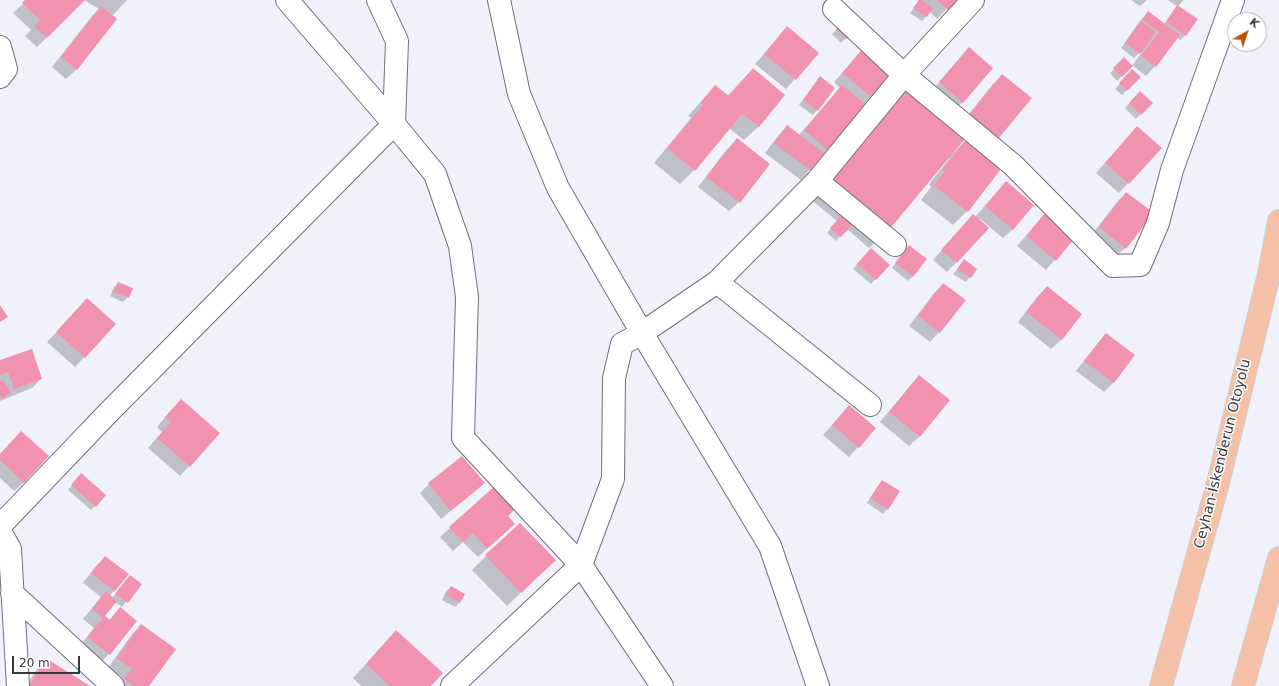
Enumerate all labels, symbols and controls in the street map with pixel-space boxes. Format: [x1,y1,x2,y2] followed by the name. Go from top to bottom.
[1227,12,1267,52] north arrow
[1247,15,1262,31] text: K
[1191,358,1255,550] street label: Ceyhan-İskenderun Otoyolu
[14,648,82,674] scale bar
[19,656,50,670] text: 20 m

